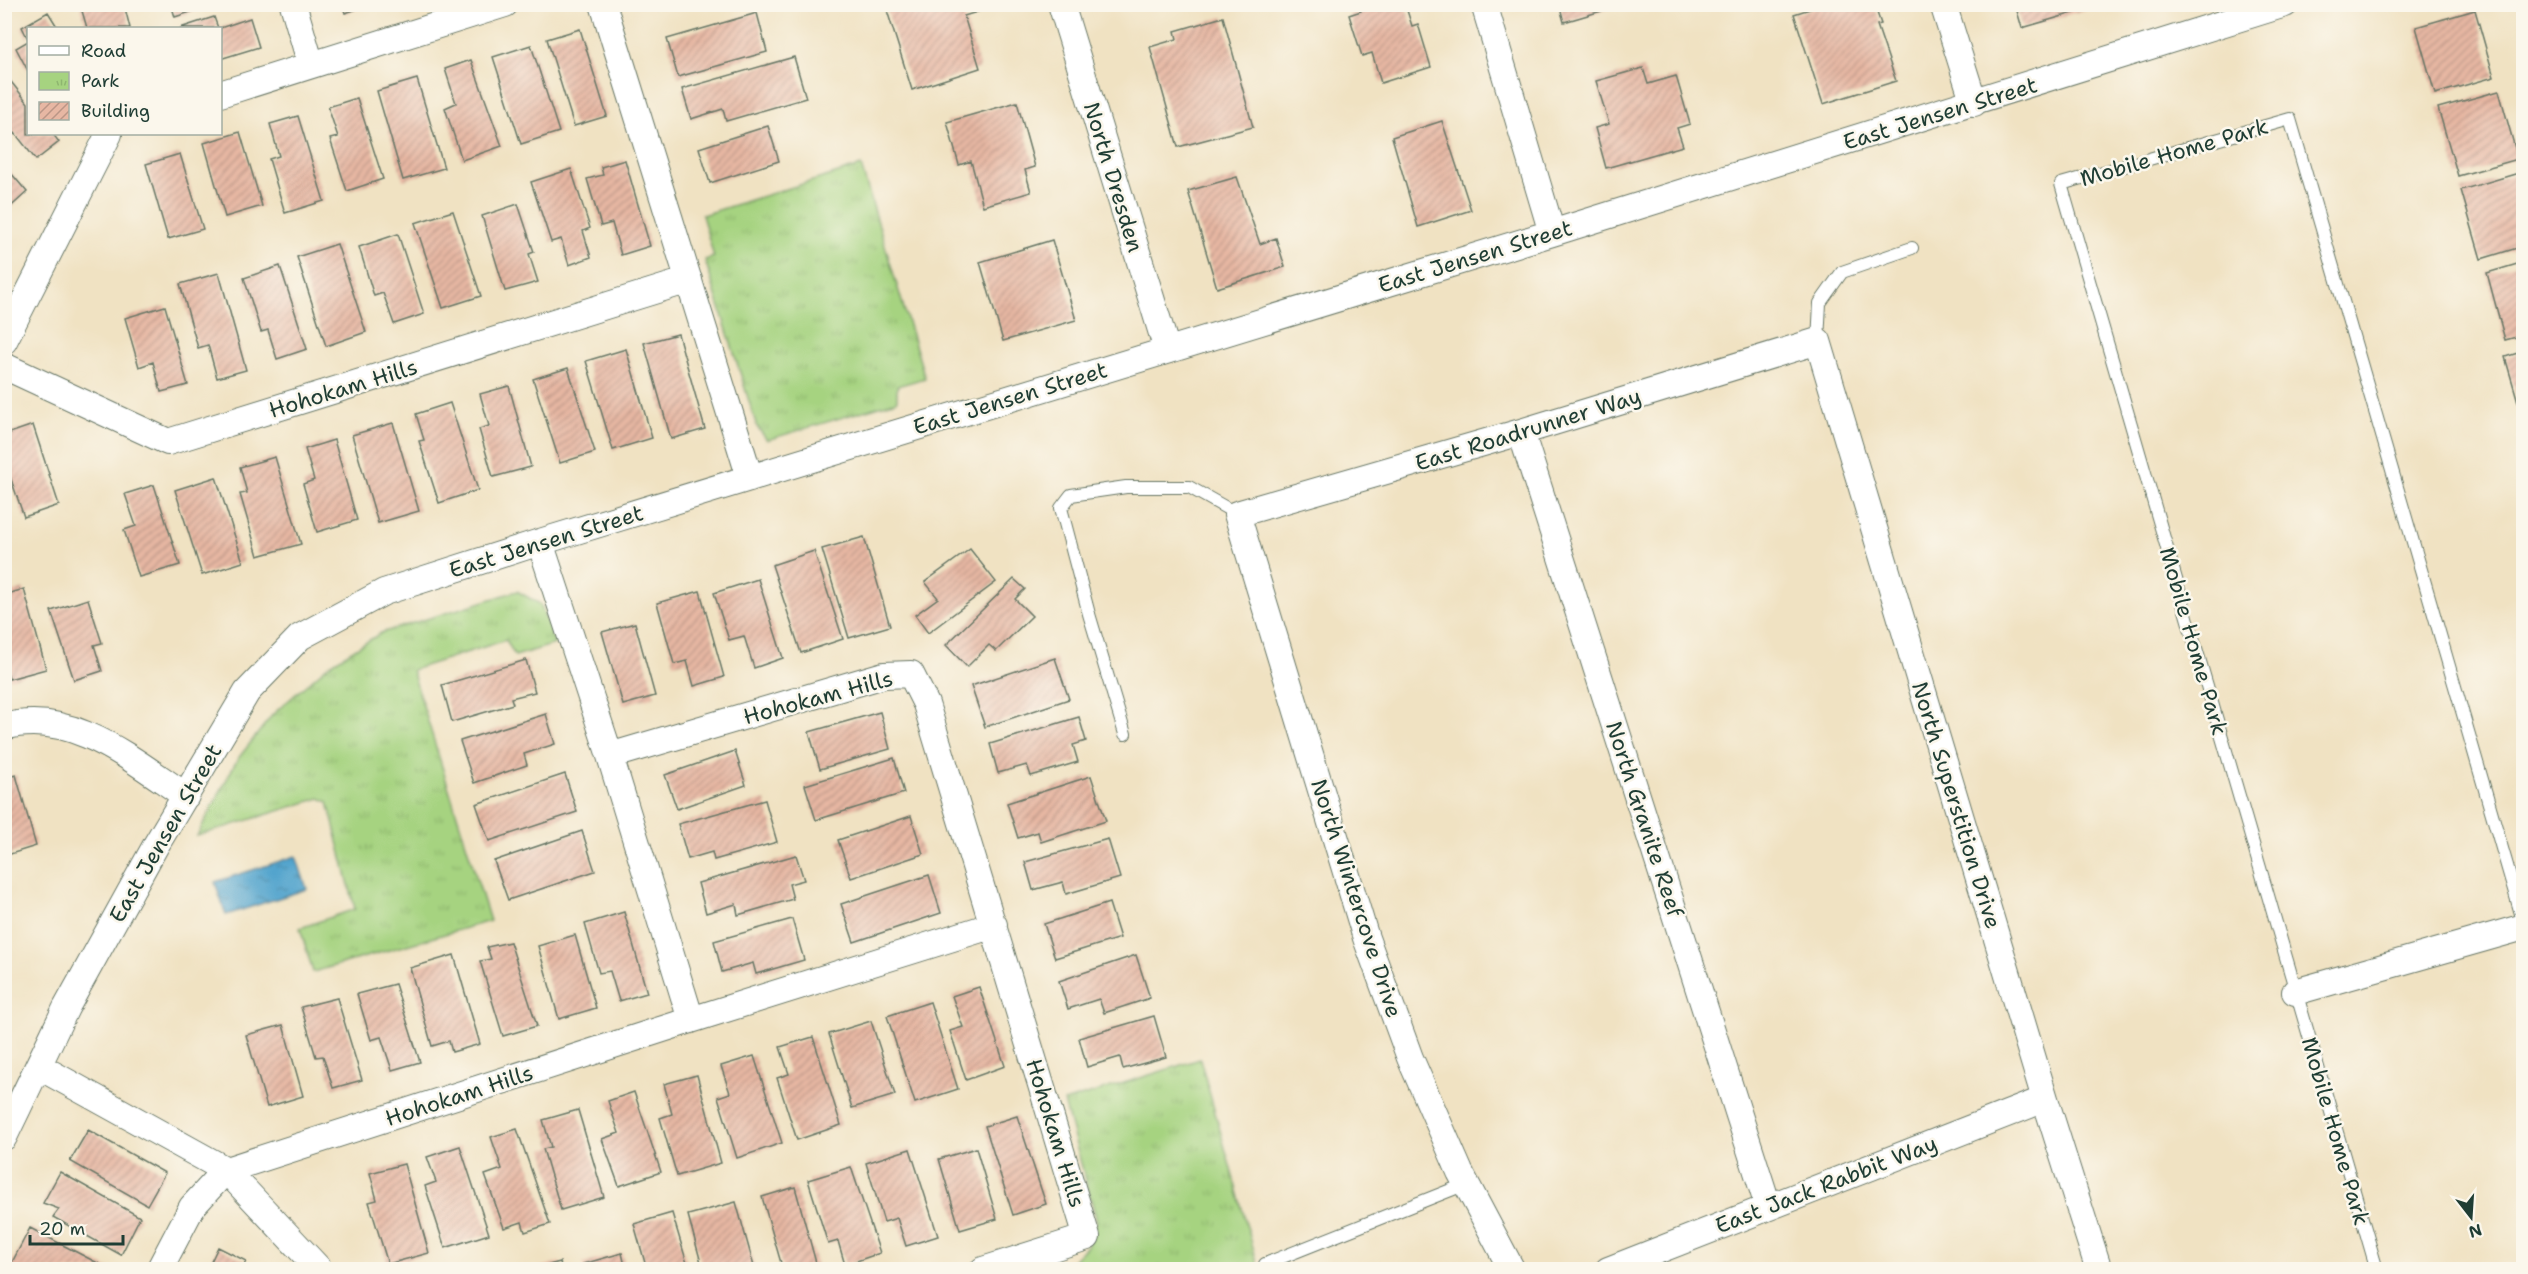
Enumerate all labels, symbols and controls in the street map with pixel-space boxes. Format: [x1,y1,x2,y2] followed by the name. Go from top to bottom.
[27,27,222,135] legend
[81,39,126,63] text: Road
[81,69,120,93] text: Park
[1840,70,2041,157] street label: East Jensen Street
[81,99,150,123] text: Building
[1077,99,1150,256] street label: North Dresden
[2077,112,2272,193] street label: Mobile Home Park
[1375,213,1576,300] street label: East Jensen Street
[265,352,421,425] street label: Hohokam Hills
[910,355,1111,442] street label: East Jensen Street
[1412,381,1645,478] street label: East Roadrunner Way
[446,498,647,585] street label: East Jensen Street
[2153,544,2234,739] street label: Mobile Home Park
[740,664,896,731] street label: Hohokam Hills
[1905,678,2008,932] street label: North Superstition Drive
[1599,717,1690,922] street label: North Granite Reef
[102,739,228,928] street label: East Jensen Street
[1304,775,1409,1021] street label: North Wintercove Drive
[2295,1034,2376,1229] street label: Mobile Home Park
[1019,1055,1092,1211] street label: Hohokam Hills
[382,1058,537,1133] street label: Hohokam Hills
[1711,1129,1941,1240] street label: East Jack Rabbit Way
[2441,1187,2501,1247] north arrow
[30,1208,123,1246] scale bar
[39,1217,85,1241] text: 20 m
[2466,1219,2484,1243] text: N

